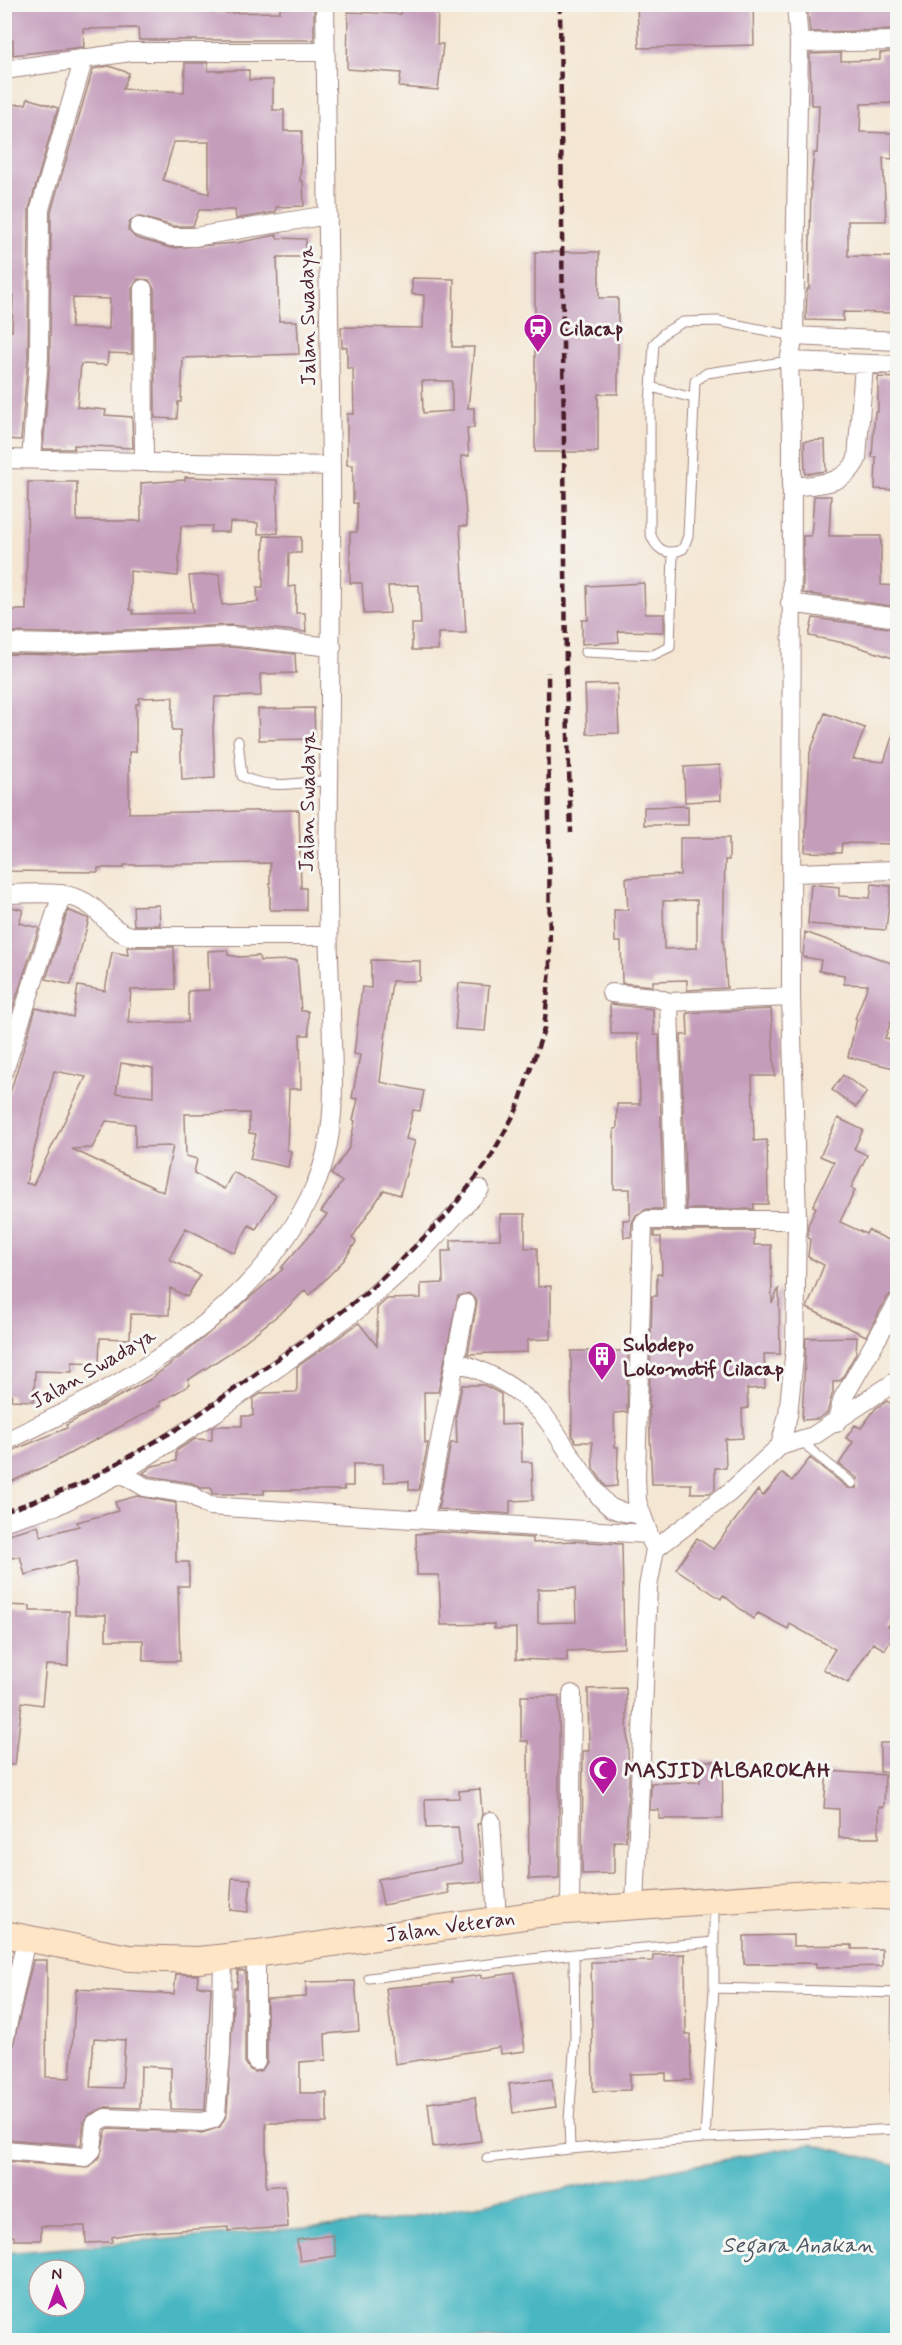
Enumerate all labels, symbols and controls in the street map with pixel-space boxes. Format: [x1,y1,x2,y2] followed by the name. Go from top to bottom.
[293,245,323,386] street label: Jalan Swadaya
[522,312,554,354] station icon: Cilacap
[559,315,623,343] place label: Cilacap
[293,731,323,872] street label: Jalan Swadaya
[26,1321,162,1416] street label: Jalan Swadaya
[623,1331,784,1383] place label: Subdepo Lokomotif Cilacap
[586,1340,618,1382] building icon: Subdepo Lokomotif Cilacap
[587,1754,619,1796] mosque icon: MASJID ALBAROKAH
[624,1757,831,1785] place label: MASJID ALBAROKAH
[384,1904,517,1950] street label: Jalan Veteran
[722,2232,874,2263] water label: Segara Anakan
[27,2258,87,2318] north arrow
[51,2264,62,2285] text: N

